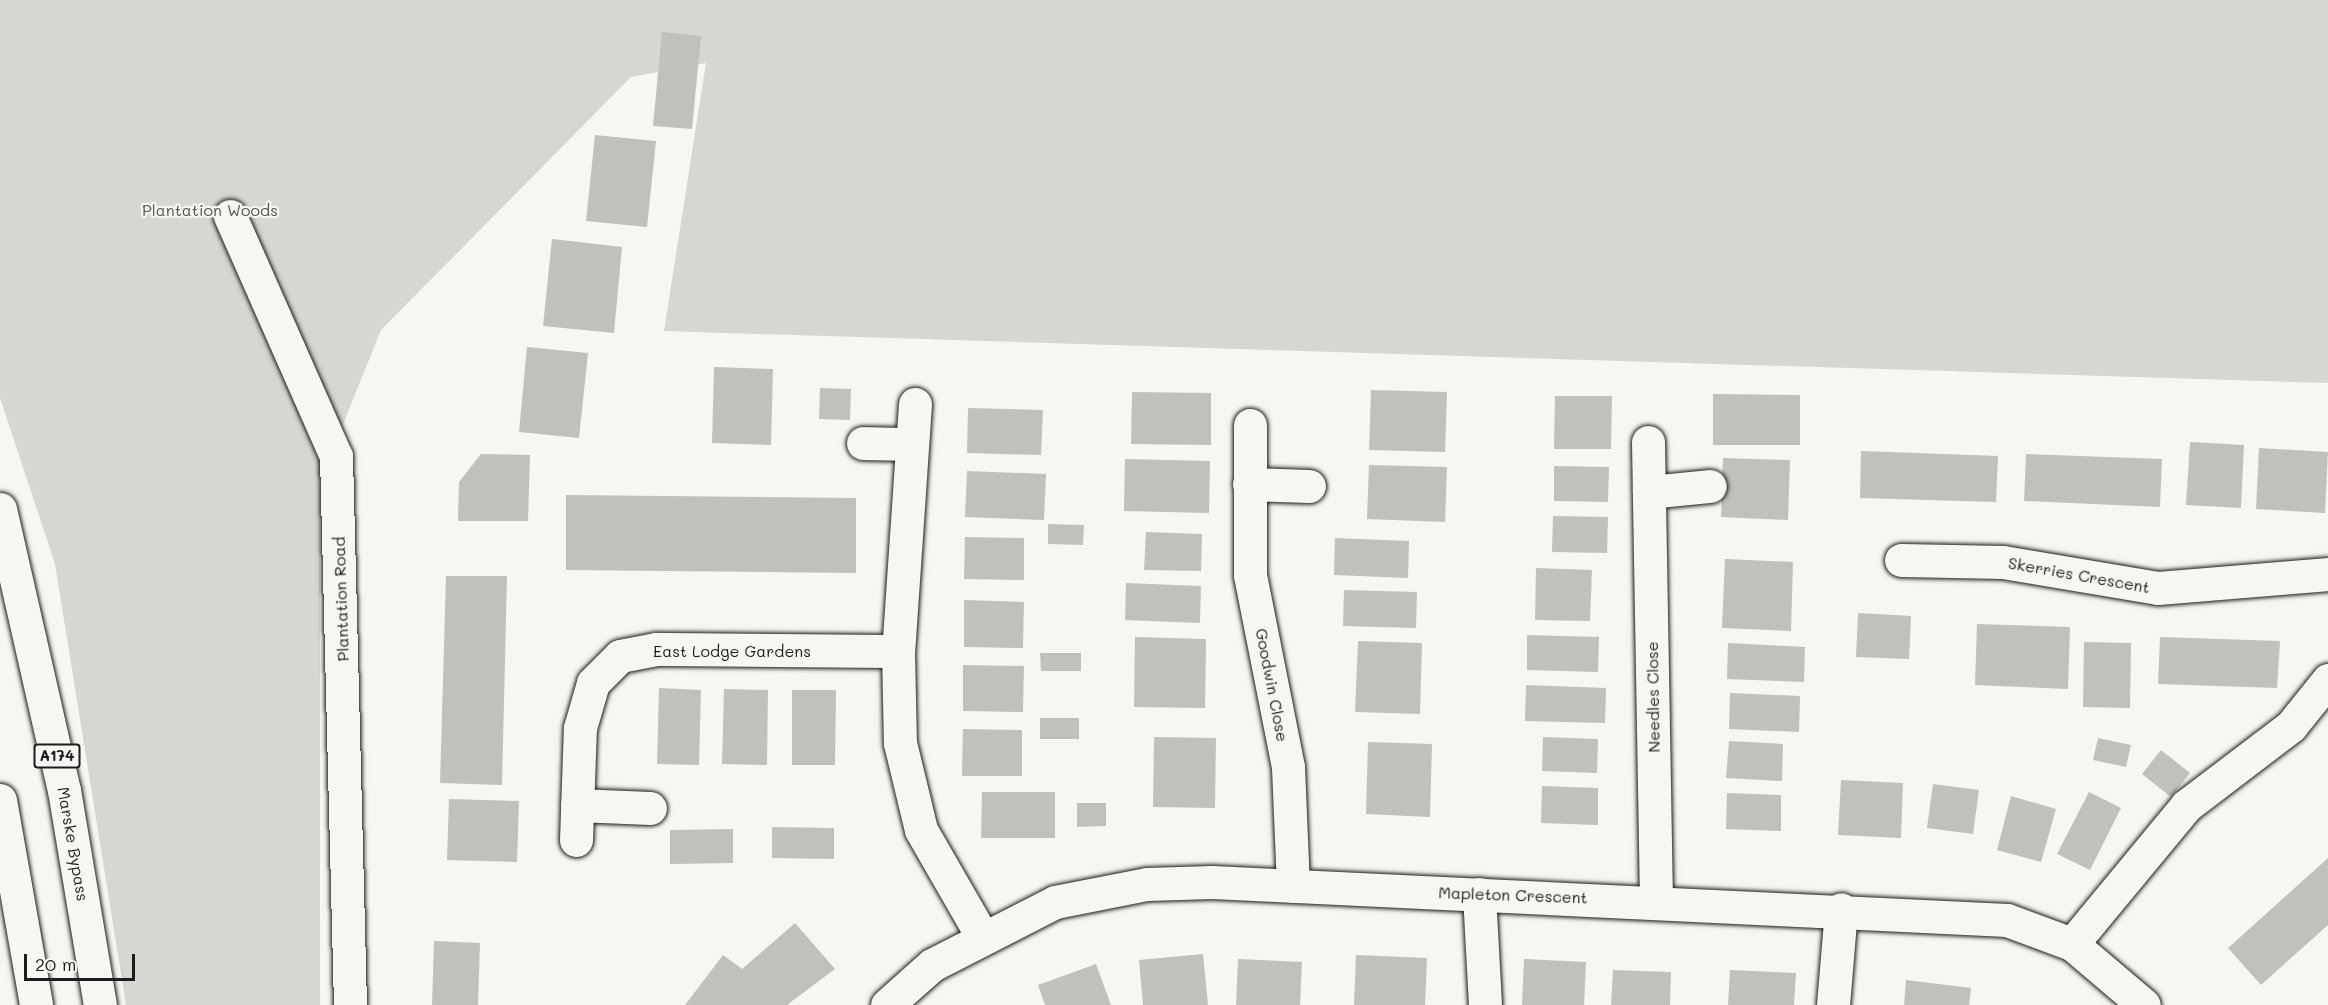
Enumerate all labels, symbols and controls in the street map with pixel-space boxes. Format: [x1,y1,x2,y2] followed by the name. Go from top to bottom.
[142,200,278,220] park label: Plantation Woods
[329,536,353,662] street label: Plantation Road
[2007,553,2151,597] street label: Skerries Crescent
[1252,627,1292,743] street label: Goodwin Close
[653,641,811,661] street label: East Lodge Gardens
[1642,641,1664,753] street label: Needles Close
[33,744,81,768] road number: A174
[53,785,93,903] street label: Marske Bypass
[1438,883,1588,907] street label: Mapleton Crescent
[27,942,138,980] scale bar
[35,952,76,976] text: 20 m

